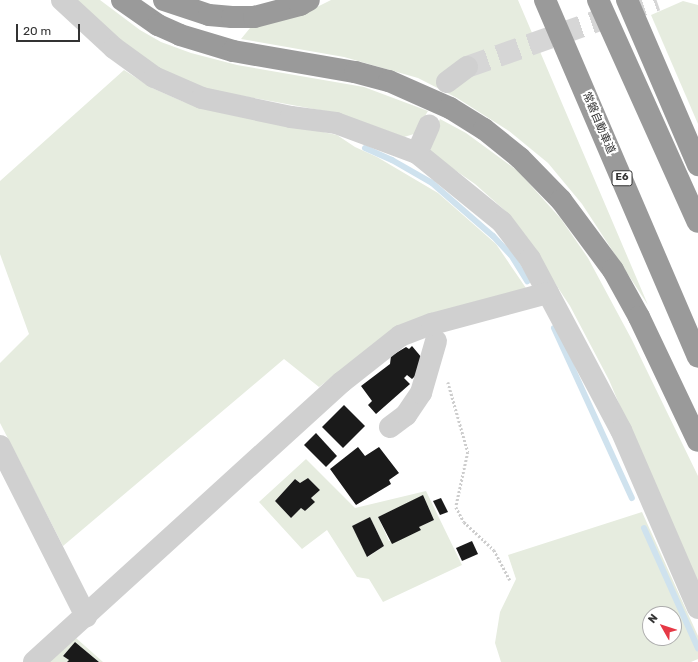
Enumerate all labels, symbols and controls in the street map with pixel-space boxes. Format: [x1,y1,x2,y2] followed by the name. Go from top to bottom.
[18,16,82,42] scale bar
[23,24,51,38] text: 20 m
[579,90,617,156] street label: 常磐自動車道
[611,170,633,186] road number: E6
[642,606,682,646] north arrow
[646,612,661,626] text: N

